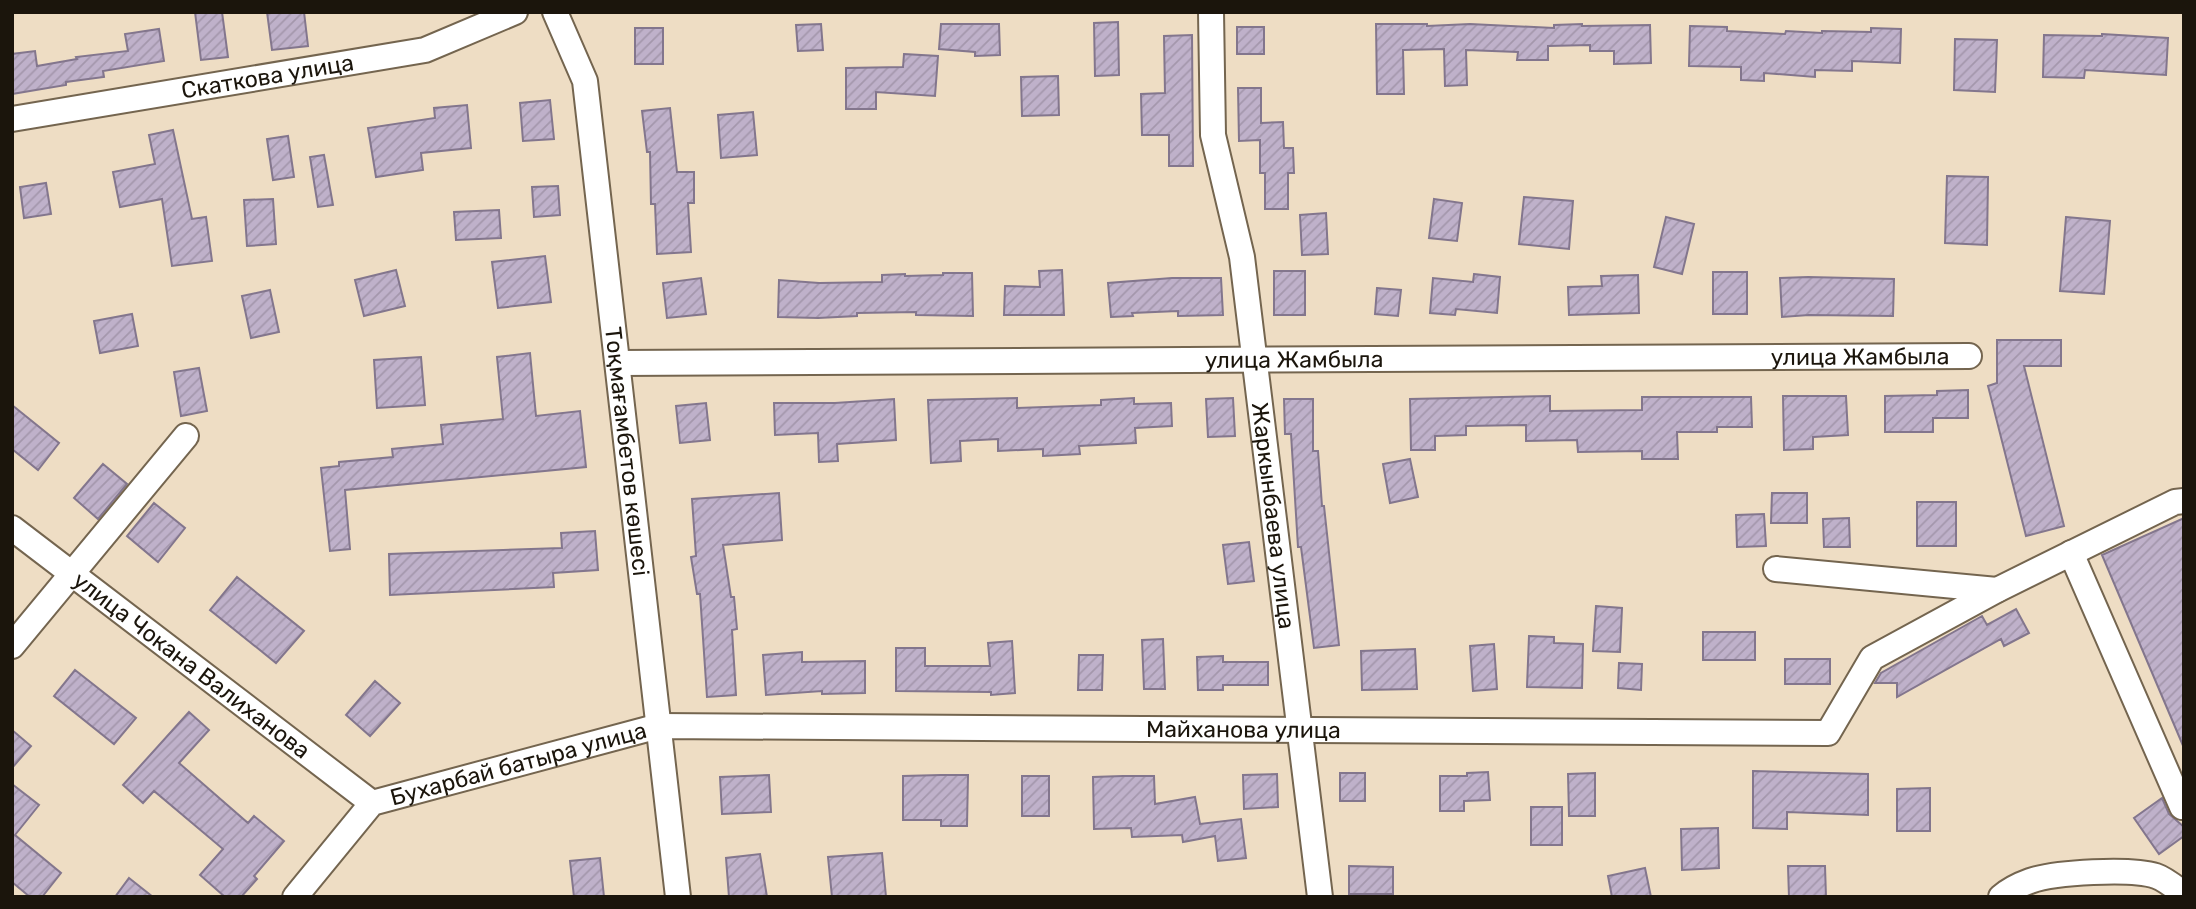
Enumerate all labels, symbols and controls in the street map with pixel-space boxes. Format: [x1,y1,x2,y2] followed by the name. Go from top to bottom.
[179,48,356,105] street label: Скаткова улица
[599,325,655,577] street label: Тоқмағамбетов көшесі
[1771,342,1949,371] street label: улица Жамбыла
[1205,345,1383,374] street label: улица Жамбыла
[1246,401,1301,631] street label: Жаркынбаева улица
[68,566,316,765] street label: улица Чокана Валиханова
[1146,715,1341,744] street label: Майханова улица
[387,716,650,812] street label: Бухарбай батыра улица

